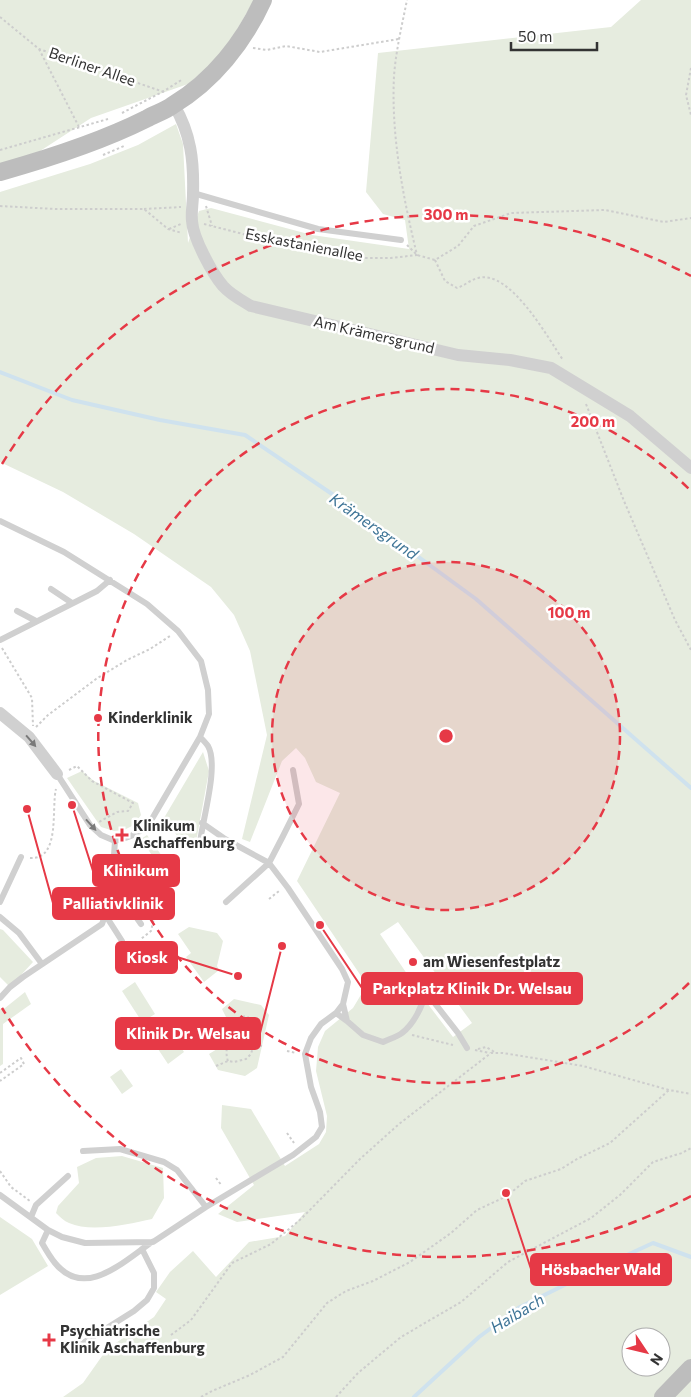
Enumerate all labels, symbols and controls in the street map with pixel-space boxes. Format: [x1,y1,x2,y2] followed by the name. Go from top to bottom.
[511,20,597,52] scale bar
[518,27,552,45] text: 50 m
[47,43,138,89] street label: Berliner Allee
[424,205,468,223] text: 300 m
[244,224,365,264] street label: Esskastanienallee
[312,311,436,357] street label: Am Krämersgrund
[571,412,615,430] text: 200 m
[326,488,423,563] water label: Krämersgrund
[548,603,590,621] text: 100 m
[108,708,193,726] place label: Kinderklinik
[92,712,104,724] marker: Kinderklinik
[437,727,455,745] centre of rings
[25,735,37,747] one-way arrow
[133,816,235,851] place label: Klinikum Aschaffenburg
[86,819,97,832] one-way arrow
[115,828,129,842] marker: Klinikum Aschaffenburg
[93,855,179,886] callout: Klinikum
[103,860,169,879] text: Klinikum
[53,888,174,919] callout: Palliativklinik
[62,893,164,912] text: Palliativklinik
[116,942,177,973] callout: Kiosk
[126,947,169,966] text: Kiosk
[423,952,560,970] place label: am Wiesenfestplatz
[407,956,419,968] marker: am Wiesenfestplatz
[362,973,582,1004] callout: Parkplatz Klinik Dr. Welsau
[372,978,572,997] text: Parkplatz Klinik Dr. Welsau
[116,1018,260,1049] callout: Klinik Dr. Welsau
[126,1023,250,1042] text: Klinik Dr. Welsau
[531,1254,671,1285] callout: Hösbacher Wald
[541,1259,661,1278] text: Hösbacher Wald
[486,1289,547,1336] water label: Haibach
[60,1321,205,1356] place label: Psychiatrische Klinik Aschaffenburg
[621,1327,671,1377] north arrow
[42,1333,56,1347] marker: Psychiatrische Klinik Aschaffenburg
[647,1351,667,1369] text: N

